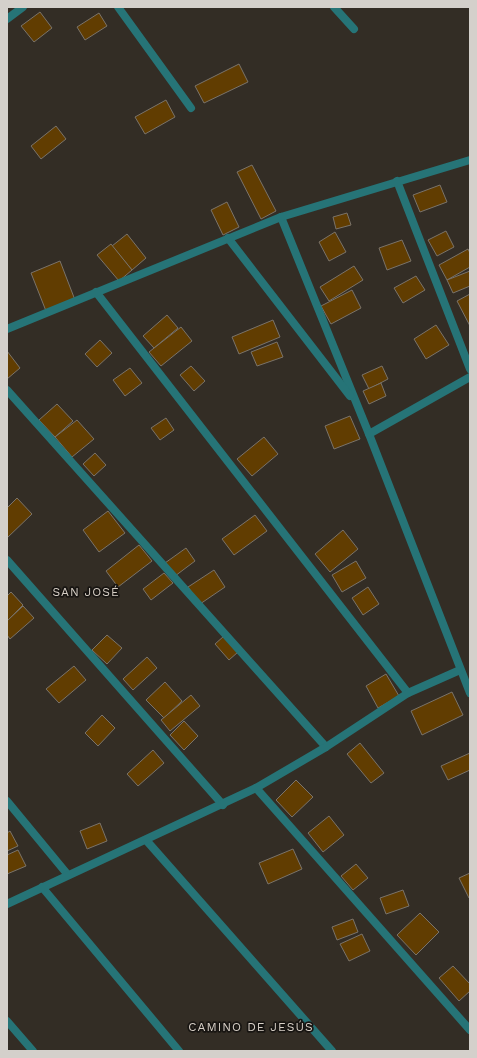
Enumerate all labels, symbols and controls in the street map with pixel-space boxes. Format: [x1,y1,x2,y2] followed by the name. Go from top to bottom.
[52,585,120,599] district label: SAN JOSÉ
[188,1020,314,1034] district label: CAMINO DE JESÚS

